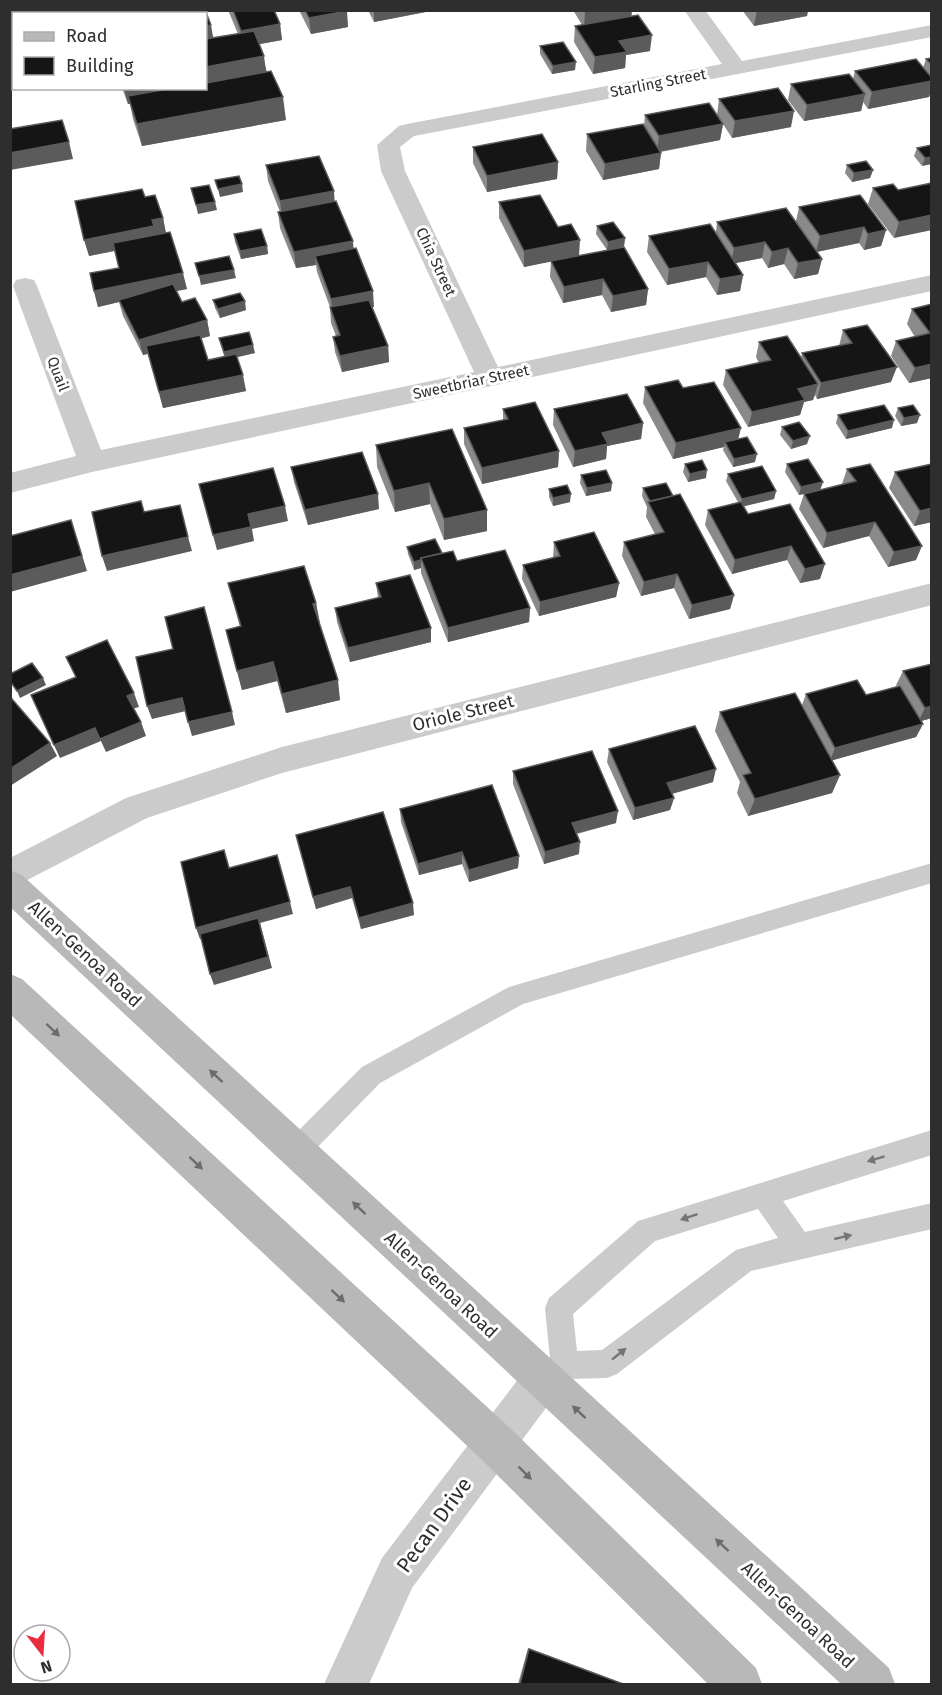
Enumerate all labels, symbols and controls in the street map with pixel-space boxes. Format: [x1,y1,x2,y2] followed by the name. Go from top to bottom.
[12,12,207,90] legend
[66,25,108,47] text: Road
[66,55,134,77] text: Building
[609,65,708,101] street label: Starling Street
[412,225,460,300] street label: Chia Street
[43,354,73,395] street label: Quail
[411,361,531,403] street label: Sweetbriar Street
[410,690,516,736] street label: Oriole Street
[24,896,146,1012] street label: Allen-Genoa Road
[46,1023,61,1037] one-way arrow
[209,1069,223,1083] one-way arrow
[866,1155,884,1164] one-way arrow
[188,1156,203,1170] one-way arrow
[352,1202,367,1215] one-way arrow
[680,1213,698,1222] one-way arrow
[380,1227,502,1343] street label: Allen-Genoa Road
[833,1231,852,1241] one-way arrow
[330,1289,345,1302] one-way arrow
[611,1348,627,1361] one-way arrow
[572,1406,587,1419] one-way arrow
[518,1466,532,1480] one-way arrow
[391,1472,477,1578] street label: Pecan Drive
[715,1539,730,1552] one-way arrow
[737,1557,859,1673] street label: Allen-Genoa Road
[12,1623,72,1683] north arrow
[38,1656,54,1678] text: N

